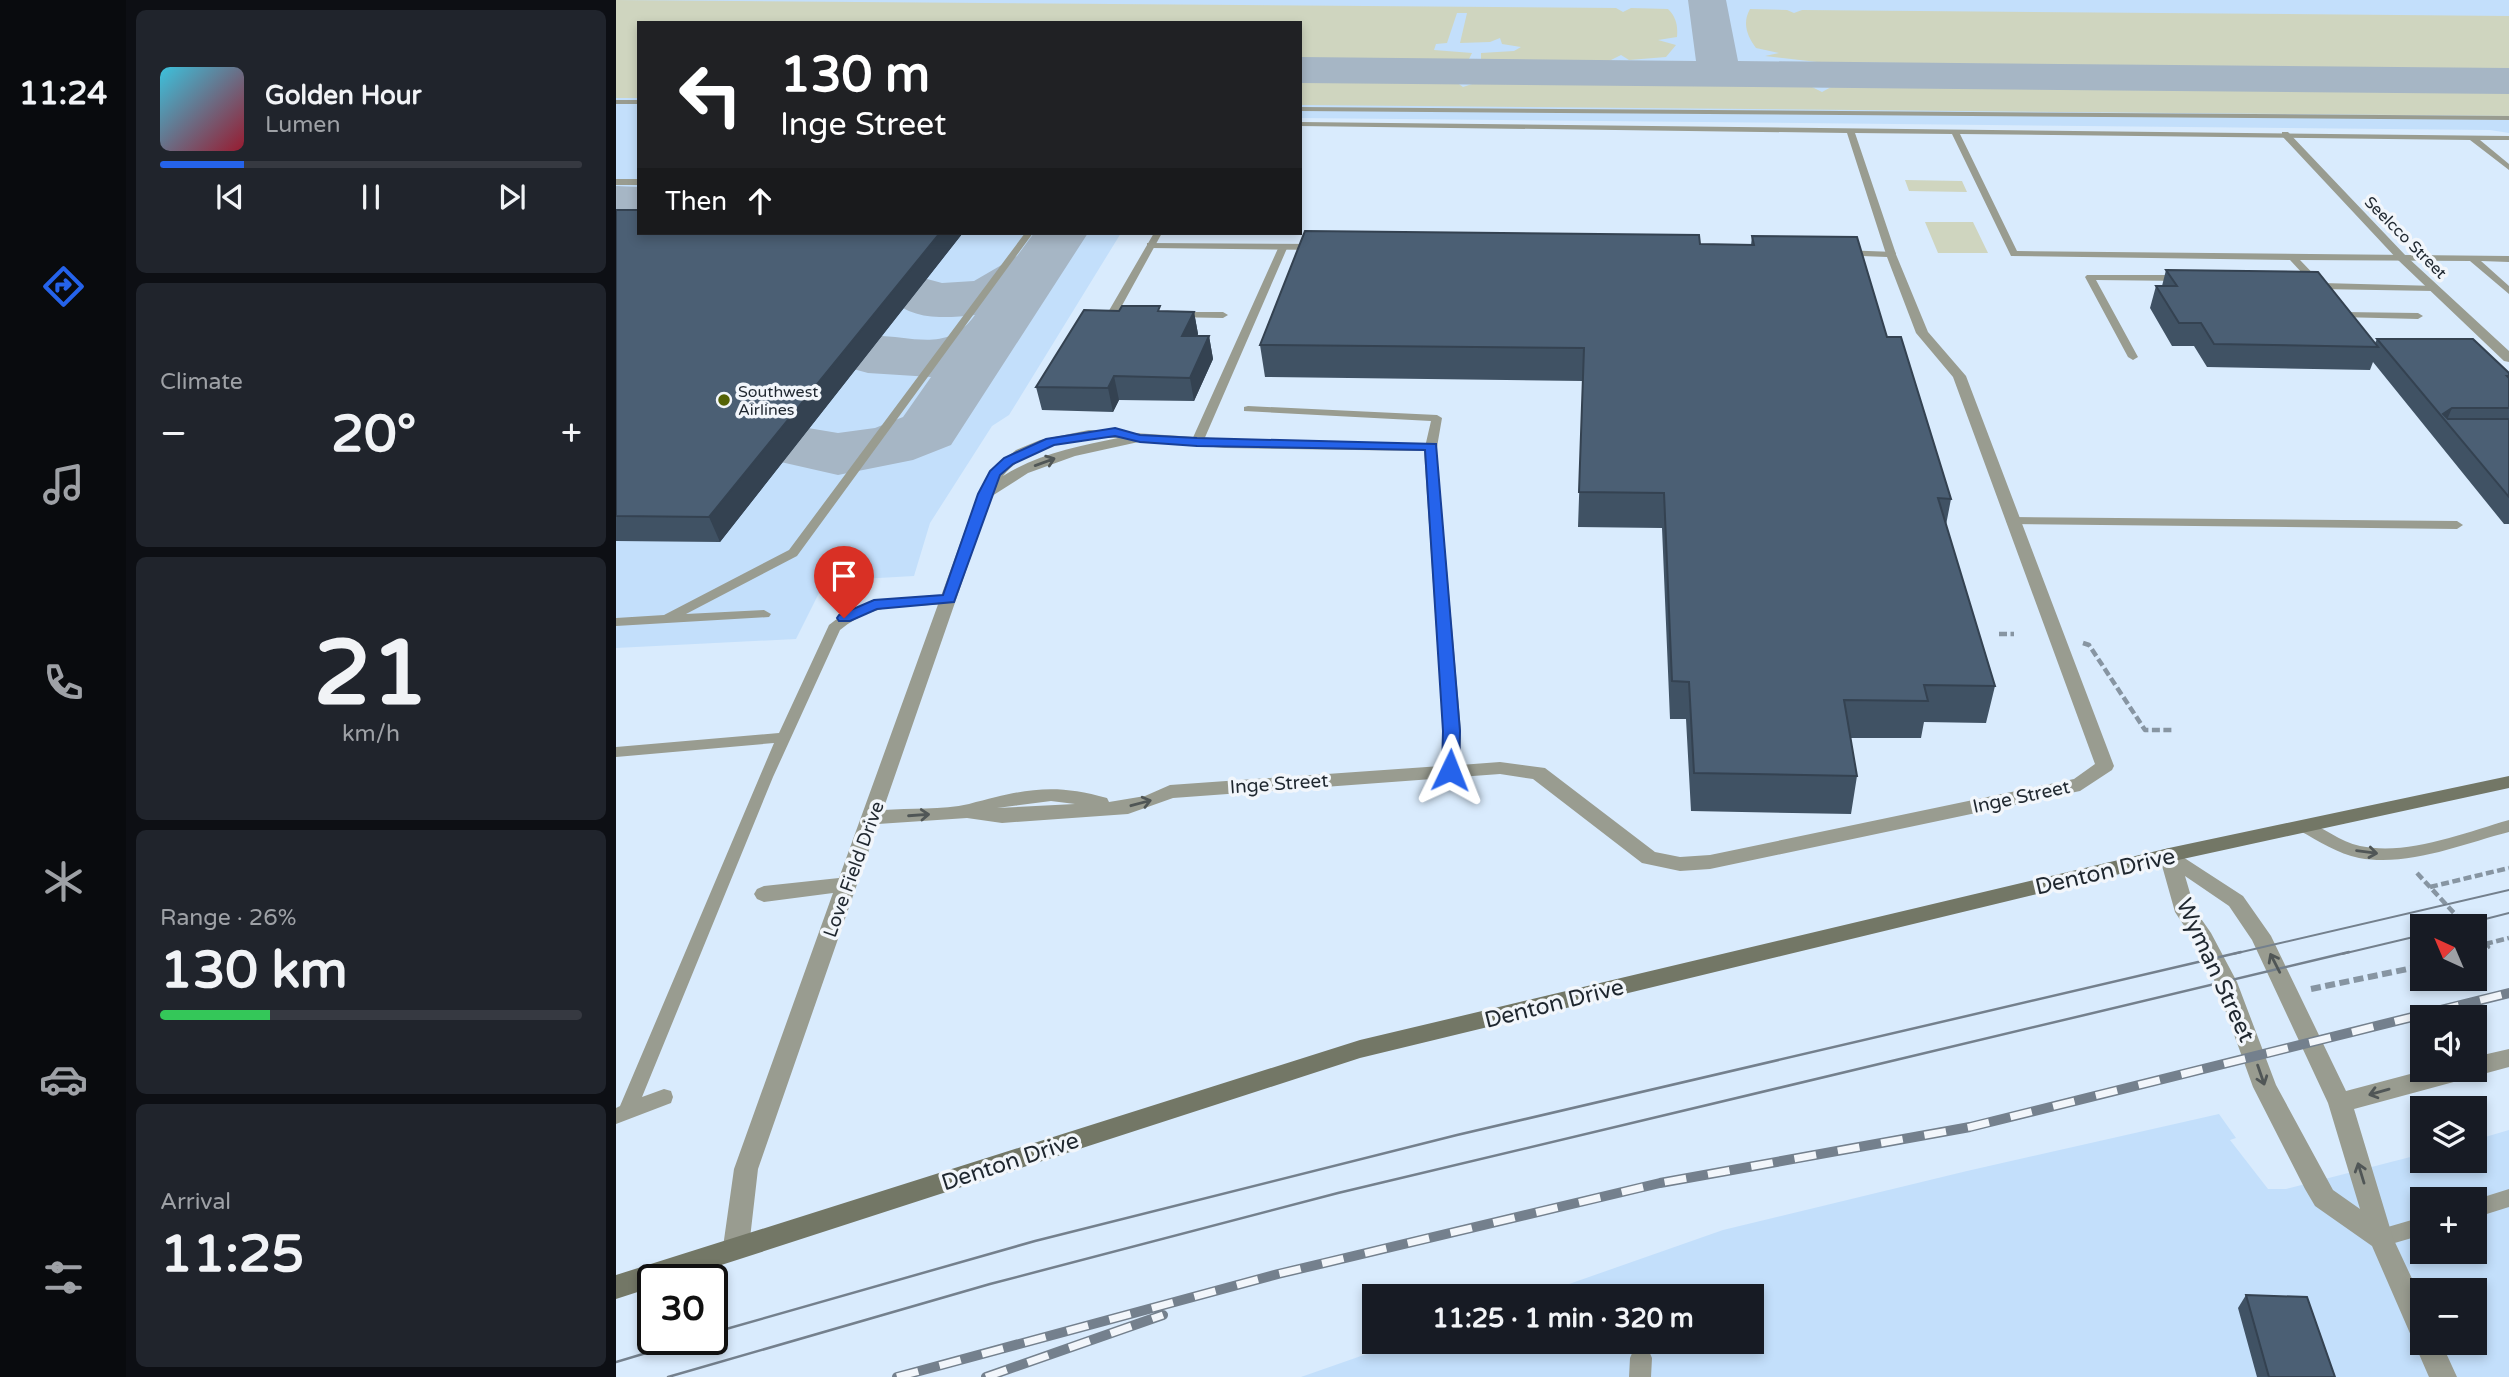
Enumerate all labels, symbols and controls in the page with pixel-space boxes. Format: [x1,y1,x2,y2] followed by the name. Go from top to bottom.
[780,46,930,105] text: 130 m
[665,49,756,140] icon: left
[19,75,107,113] text: 11:24
[265,80,422,111] text: Golden Hour
[780,106,946,144] text: Inge Street
[265,111,340,139] text: Lumen
[211,178,249,216] icon: previous
[352,178,390,216] icon: pause
[493,178,531,216] icon: next
[741,182,779,220] icon: ahead
[665,186,727,217] text: Then
[2360,192,2451,283] street label: Seelcco Street
[39,262,88,311] icon: directions
[160,368,243,396] text: Climate
[738,382,818,420] place label: Southwest Airlines
[716,392,732,408] marker: Southwest Airlines
[331,403,416,466] text: 20°
[160,411,187,457] text: −
[561,411,582,457] text: +
[1033,455,1055,467] one-way arrow
[39,460,88,509] icon: music
[814,546,874,618] pin
[825,557,863,595] icon: arrive
[314,619,428,729] text: 21
[39,658,88,707] icon: phone
[342,720,400,748] text: km/h
[1413,733,1487,807] position arrow
[1229,770,1329,798] street label: Inge Street
[1971,776,2072,818] street label: Inge Street
[1129,796,1152,809] one-way arrow
[819,798,889,940] street label: Love Field Drive
[908,808,930,821] one-way arrow
[2032,842,2178,902] street label: Denton Drive
[2356,846,2378,859] one-way arrow
[39,857,88,906] icon: climate
[2170,894,2261,1047] street label: Wyman Street
[160,904,296,932] text: Range · 26%
[2410,914,2487,990] north arrow
[2410,914,2487,1355] map controls
[160,939,348,1002] text: 130 km
[2267,953,2281,974] one-way arrow
[1482,973,1627,1035] street label: Denton Drive
[2410,1005,2487,1082] button: sound
[39,1055,88,1104] icon: car
[2256,1064,2268,1086] one-way arrow
[2368,1086,2390,1099] one-way arrow
[2410,1096,2487,1173] button: layers
[938,1127,1083,1197] street label: Denton Drive
[2354,1162,2367,1184] one-way arrow
[2410,1187,2487,1264] button: +
[160,1188,231,1216] text: Arrival
[160,1223,304,1286] text: 11:25
[39,1253,88,1302] icon: filters
[637,1264,728,1355] speed limit sign: 30
[2410,1278,2487,1355] button: −
[1432,1303,1694,1334] text: 11:25 · 1 min · 320 m

